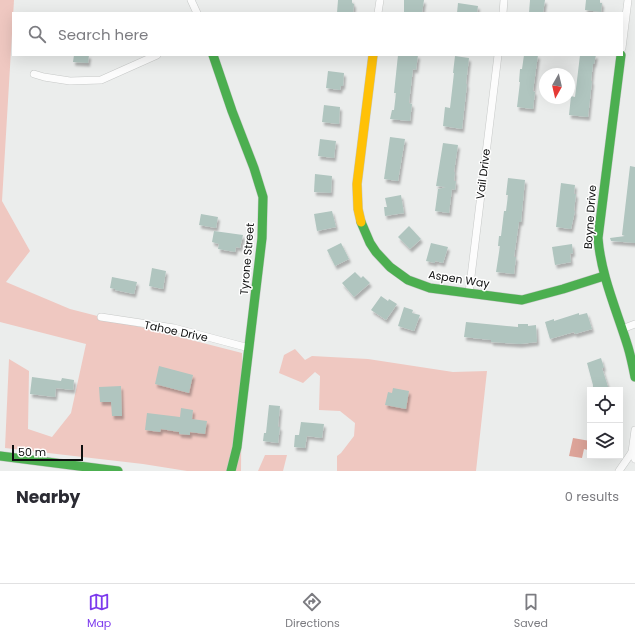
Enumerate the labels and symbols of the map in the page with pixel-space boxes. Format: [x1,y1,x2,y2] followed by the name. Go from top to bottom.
[539,68,575,104] north arrow
[472,148,494,200] street label: Vail Drive
[580,184,600,250] street label: Boyne Drive
[236,222,258,296] street label: Tyrone Street
[427,266,492,292] street label: Aspen Way
[143,316,210,346] street label: Tahoe Drive
[12,443,83,462] scale bar

